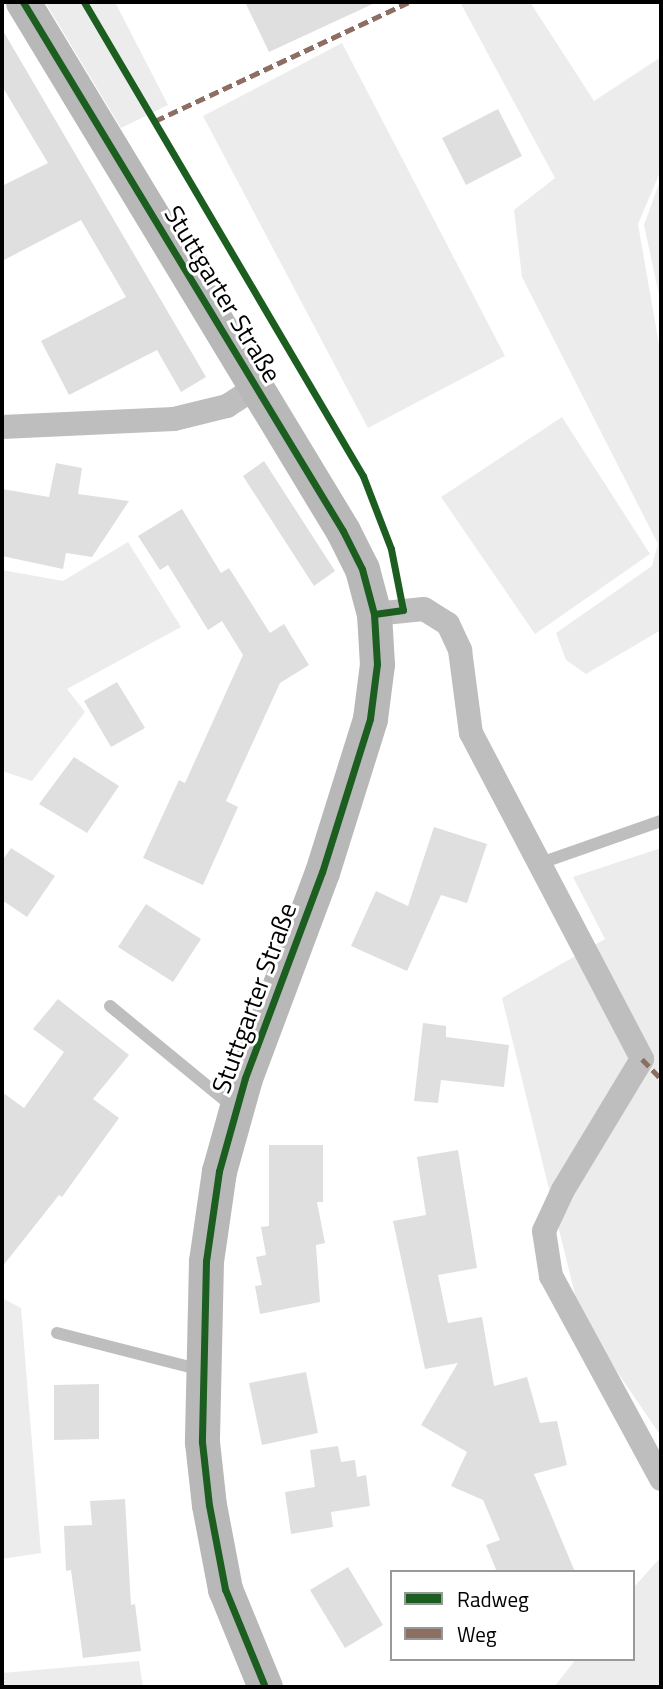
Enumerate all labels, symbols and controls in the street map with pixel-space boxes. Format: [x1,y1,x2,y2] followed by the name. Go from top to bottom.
[158,200,288,388] street label: Stuttgarter Straße
[205,898,303,1098] street label: Stuttgarter Straße
[390,1570,635,1661] legend
[457,1583,529,1615] text: Radweg
[457,1618,497,1650] text: Weg

